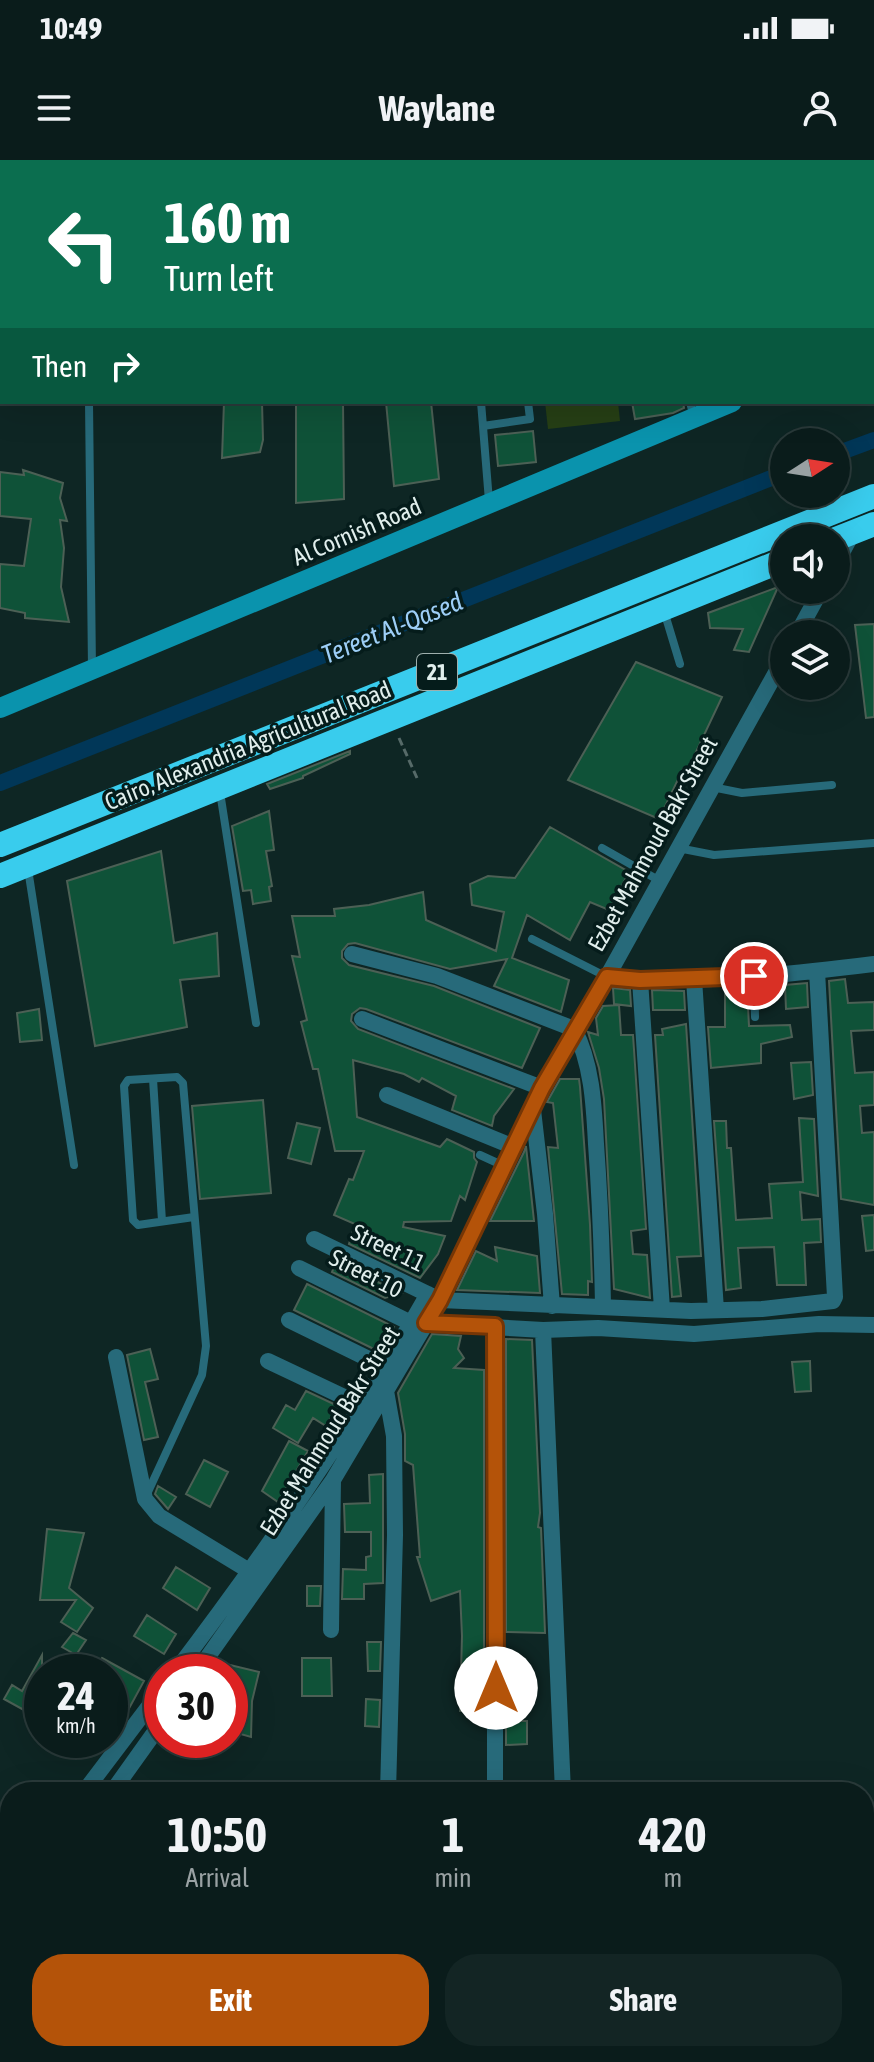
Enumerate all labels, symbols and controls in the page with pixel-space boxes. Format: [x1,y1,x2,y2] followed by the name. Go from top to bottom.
[40,11,102,45] text: 10:49
[32,86,76,130] icon: menu
[798,86,842,130] icon: person
[379,87,495,129] text: Waylane
[164,191,291,255] text: 160 m
[32,192,136,296] icon: left
[164,257,274,299] text: Turn left
[103,344,147,388] icon: right
[32,349,87,383] text: Then
[770,428,850,508] north arrow
[770,428,850,700] map controls
[288,492,425,571] street label: Al Cornish Road
[770,524,850,604] button: sound
[317,586,467,670] water label: Tereet Al-Qased
[770,620,850,700] button: layers
[417,654,457,690] road number: 21
[101,676,395,815] street label: Cairo, Alexandria Agricultural Road
[582,732,723,956] street label: Ezbet Mahmoud Bakr Street
[720,942,788,1010] pin
[732,954,776,998] icon: arrive
[347,1218,429,1277] street label: Street 11
[325,1244,407,1303] street label: Street 10
[254,1321,405,1540] street label: Ezbet Mahmoud Bakr Street
[454,1646,538,1730] position arrow
[144,1654,248,1758] speed limit sign: 30
[57,1673,95,1718] text: 24
[56,1714,96,1737] text: km/h
[167,1807,267,1862] text: 10:50
[442,1807,464,1862] text: 1
[639,1807,707,1862] text: 420
[185,1863,249,1893] text: Arrival
[434,1863,472,1893] text: min
[663,1863,682,1893] text: m
[32,1954,429,2046] button: Exit
[445,1954,842,2046] button: Share

